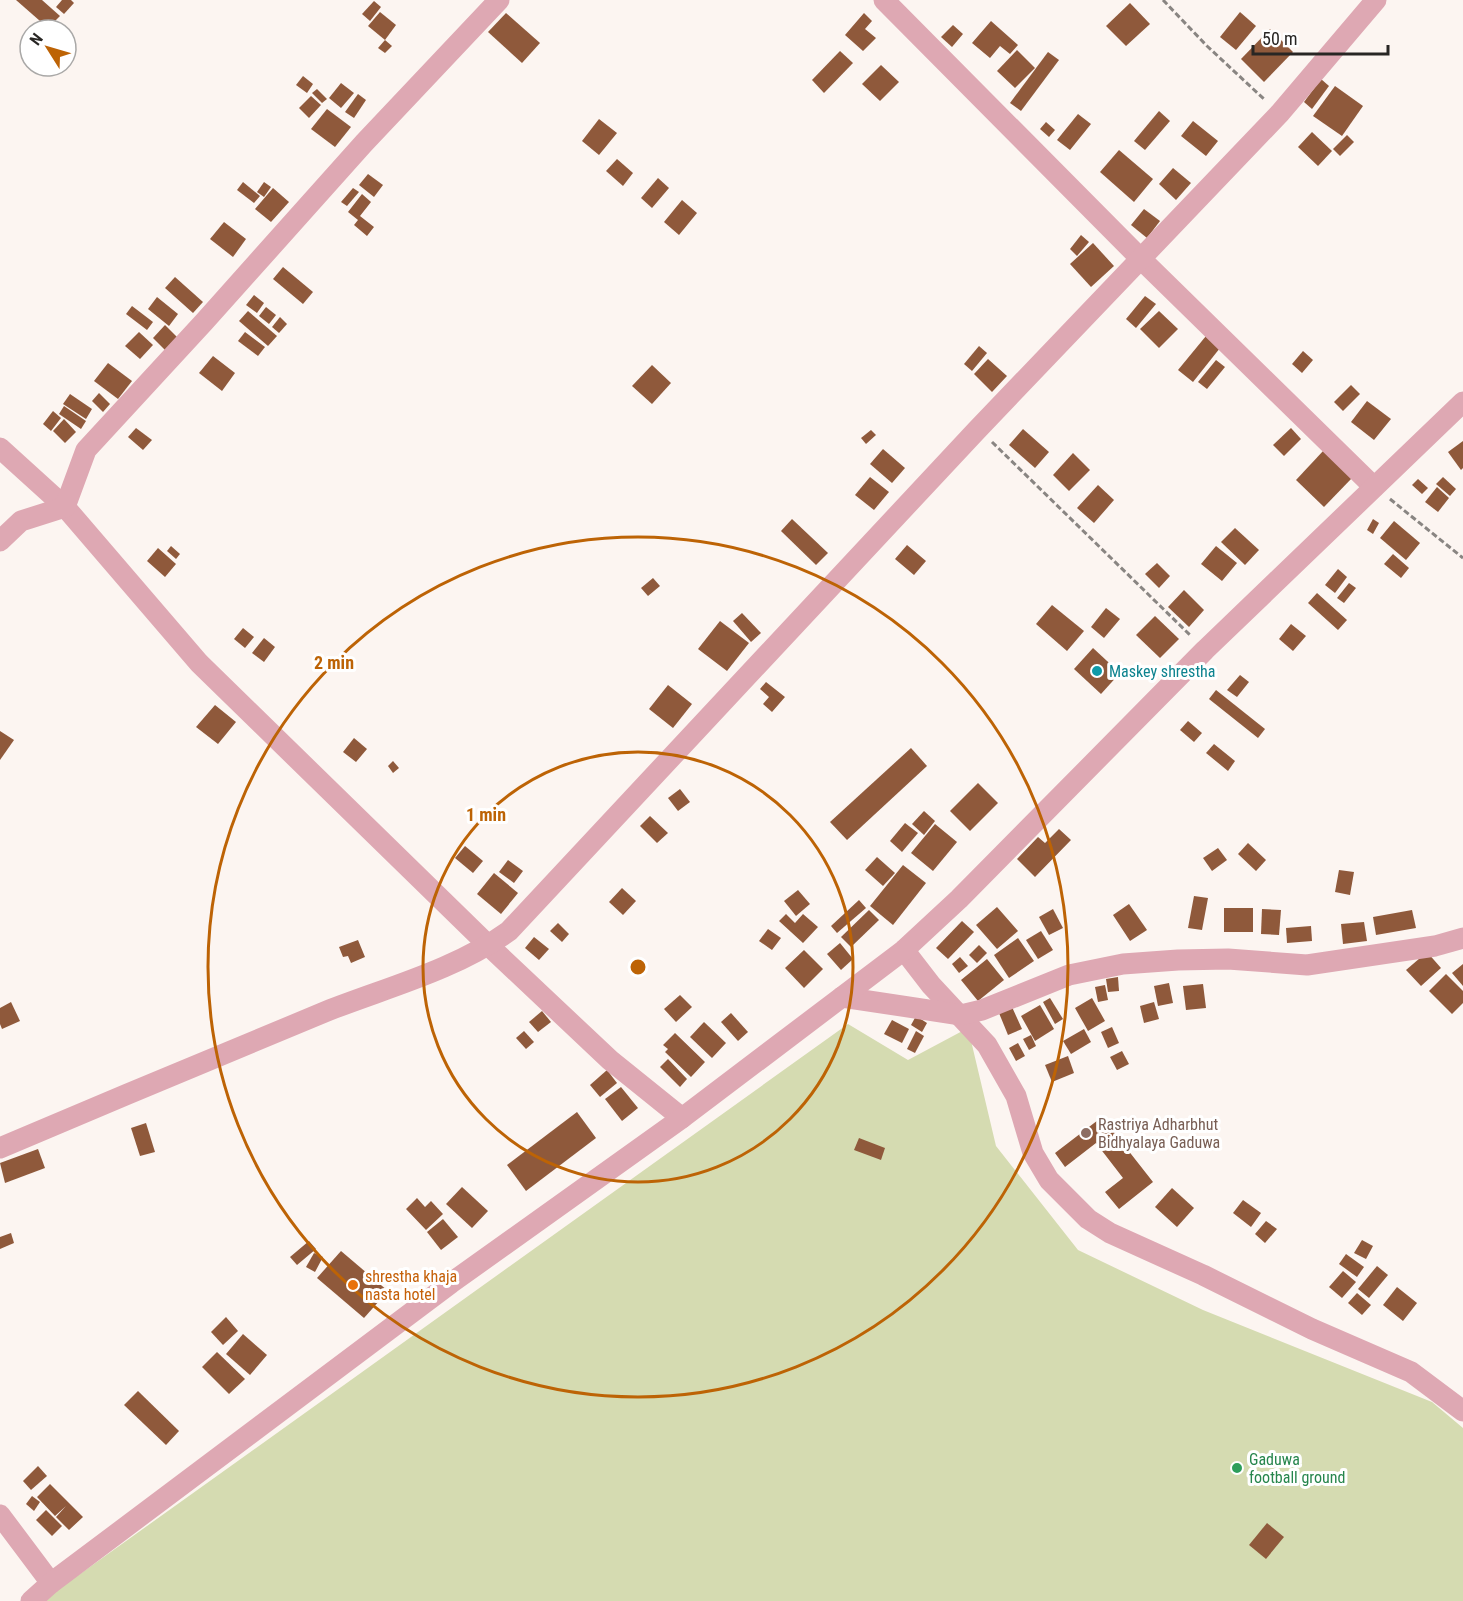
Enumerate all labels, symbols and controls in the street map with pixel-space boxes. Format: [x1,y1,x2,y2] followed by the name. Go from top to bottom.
[18,18,78,78] north arrow
[1253,18,1388,56] scale bar
[1262,28,1297,49] text: 50 m
[26,30,47,49] text: N
[314,652,354,673] text: 2 min
[1109,662,1216,681] place label: Maskey shrestha
[1090,664,1104,678] marker: Maskey shrestha
[466,804,506,825] text: 1 min
[628,957,648,977] centre of rings
[1098,1115,1220,1152] place label: Rastriya Adharbhut Bidhyalaya Gaduwa
[1079,1126,1093,1140] marker: Rastriya Adharbhut Bidhyalaya Gaduwa
[365,1267,457,1304] place label: shrestha khaja nasta hotel
[346,1278,360,1292] marker: shrestha khaja nasta hotel
[1249,1450,1346,1487] place label: Gaduwa football ground
[1230,1461,1244,1475] marker: Gaduwa football ground

